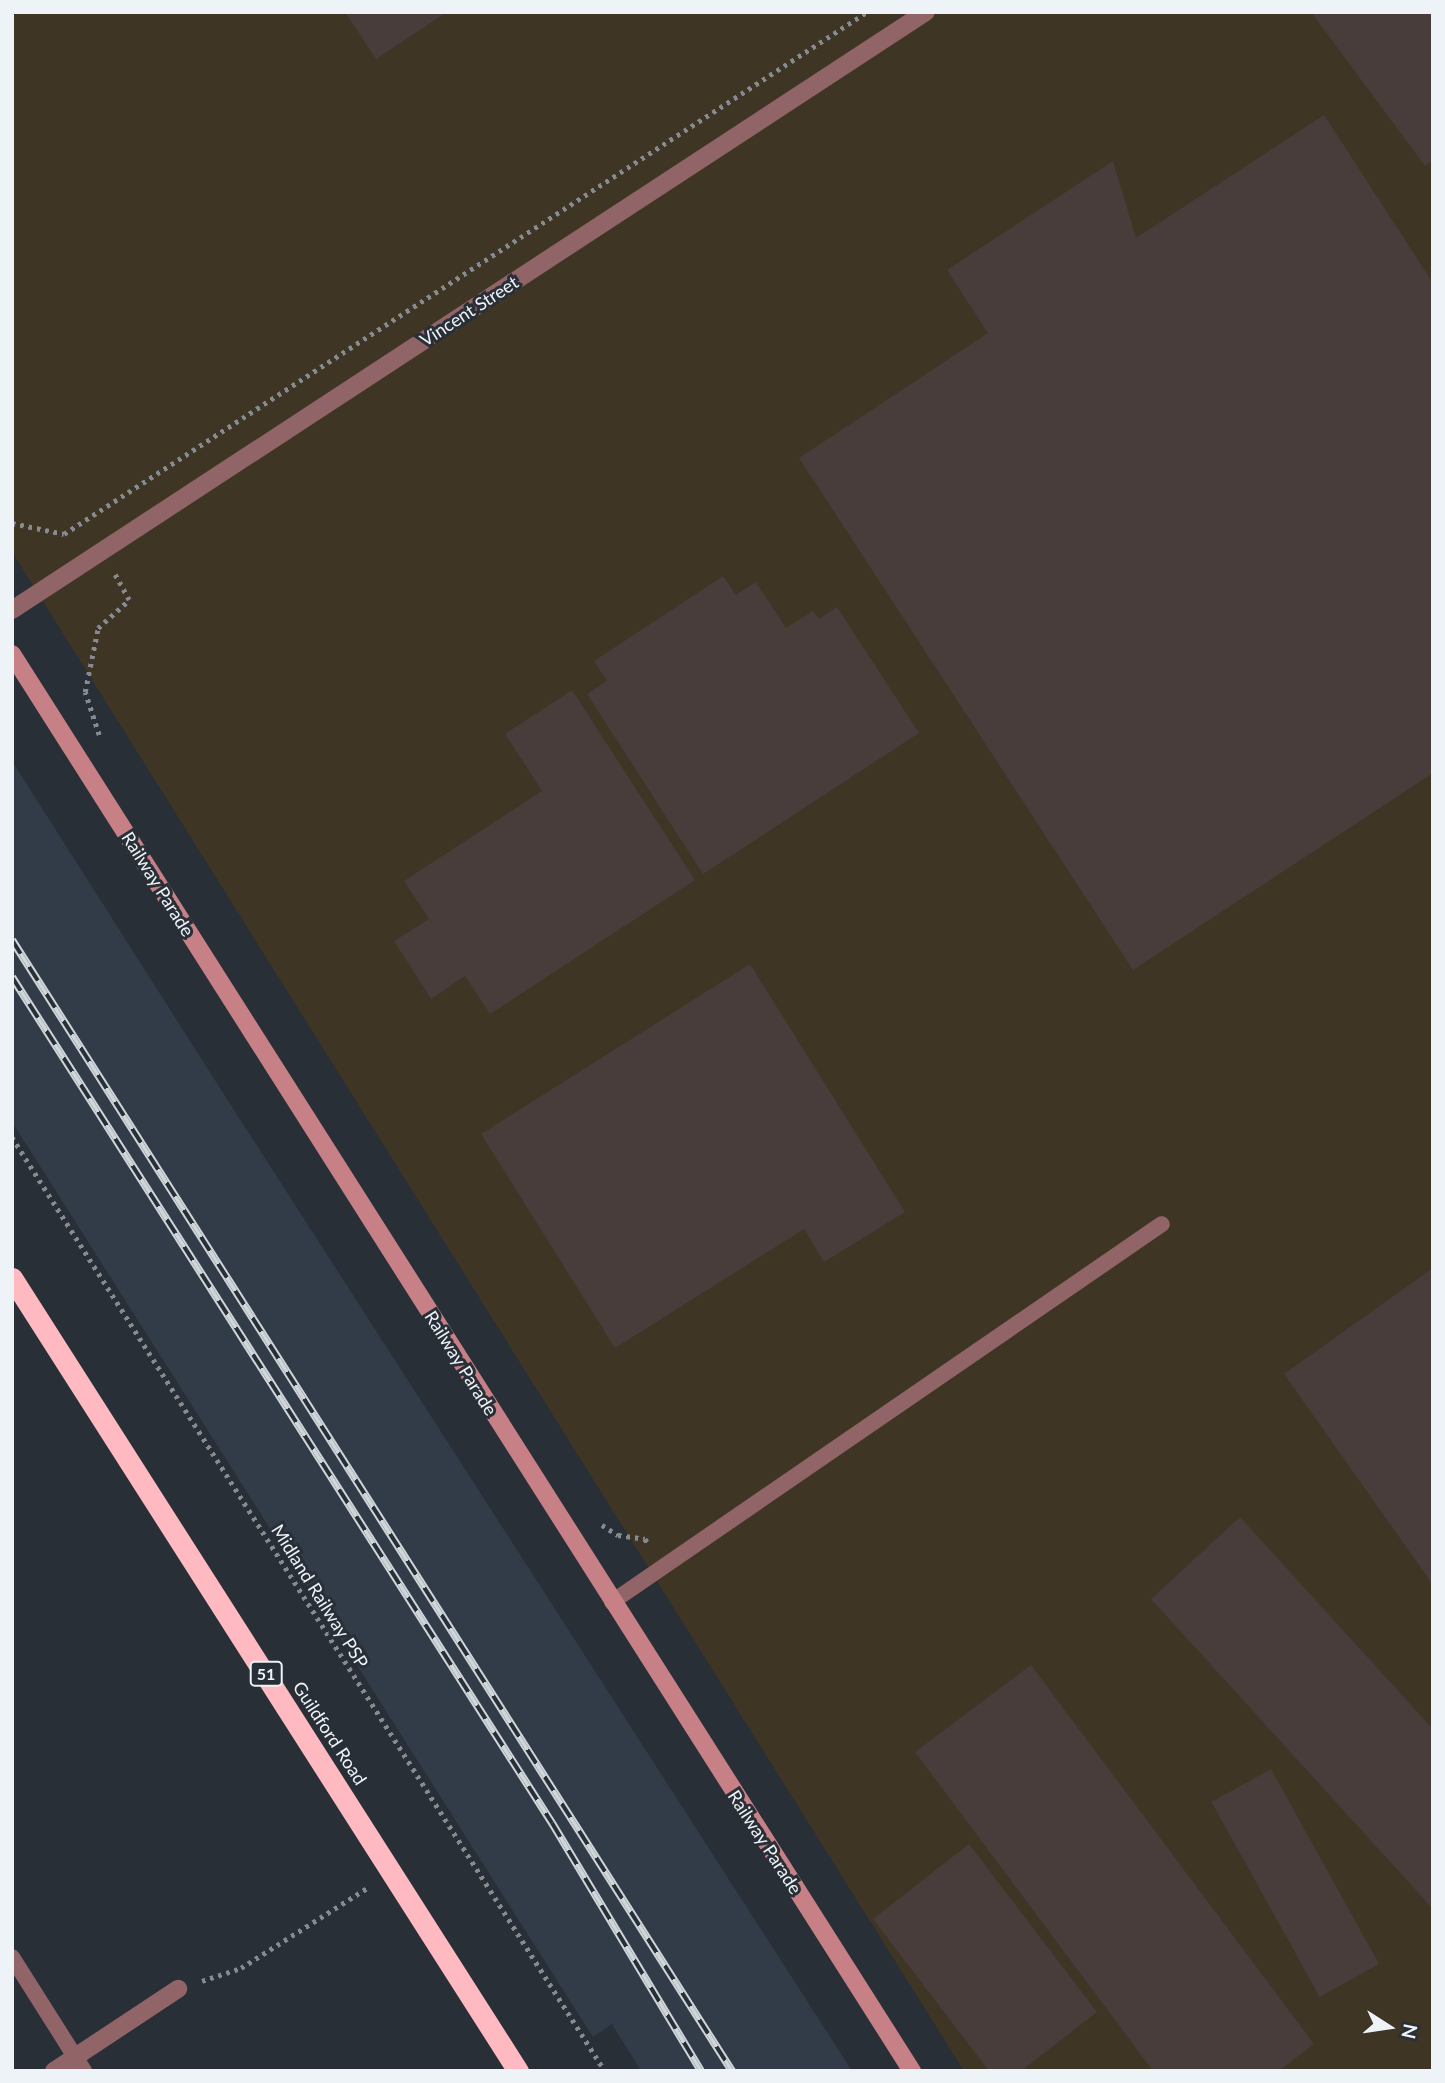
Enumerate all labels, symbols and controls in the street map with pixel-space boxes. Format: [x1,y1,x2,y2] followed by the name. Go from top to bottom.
[416,271,522,351] street label: Vincent Street
[117,828,199,940] street label: Railway Parade
[420,1307,502,1419] street label: Railway Parade
[267,1520,373,1672] street label: Midland Railway PSP
[248,1662,284,1686] road number: 51
[289,1677,371,1789] street label: Guildford Road
[723,1786,807,1898] street label: Railway Parade
[1354,1992,1424,2062] north arrow
[1397,2022,1423,2041] text: N

